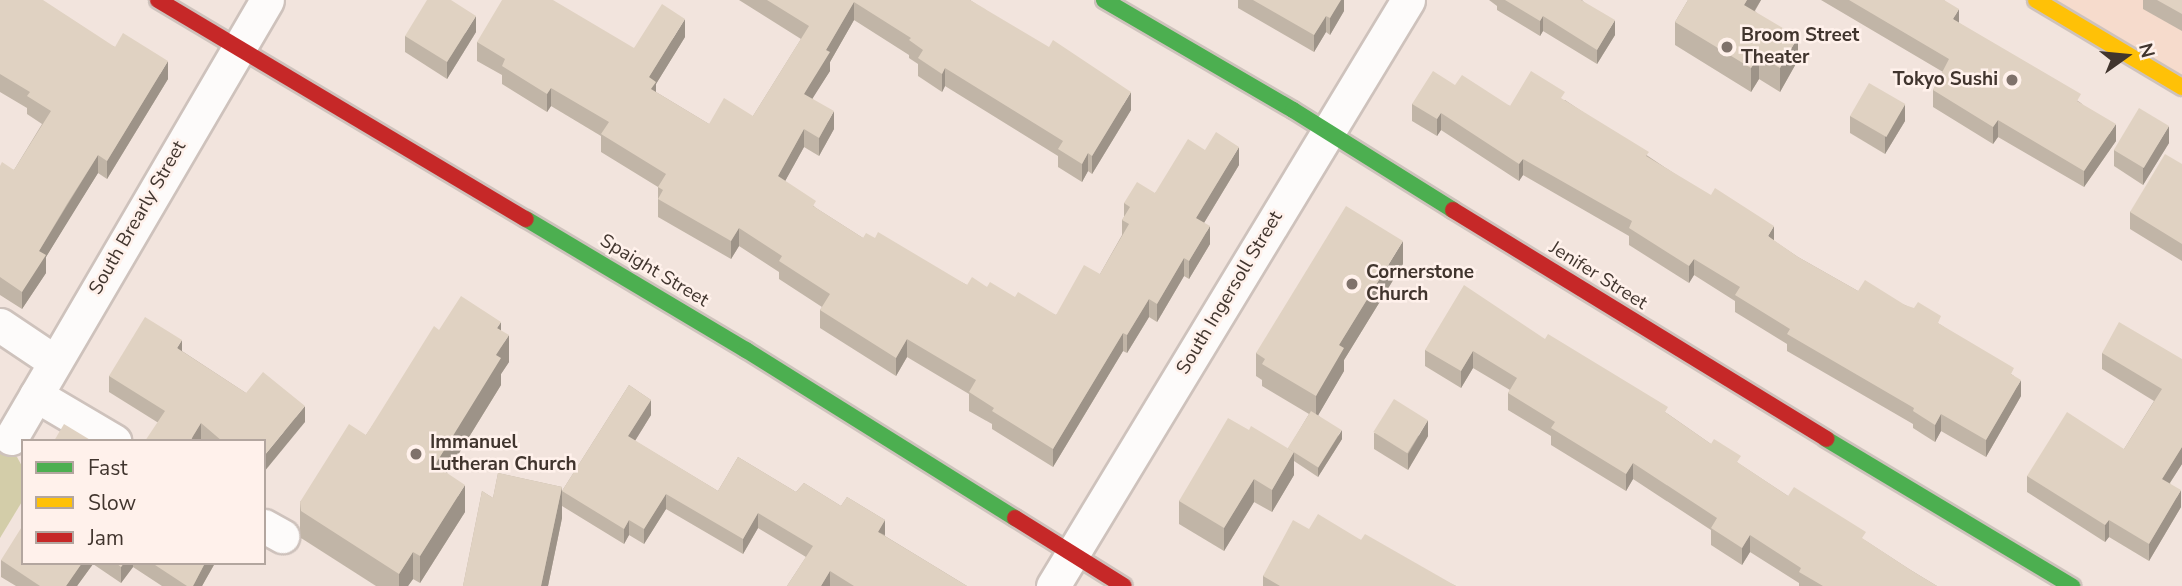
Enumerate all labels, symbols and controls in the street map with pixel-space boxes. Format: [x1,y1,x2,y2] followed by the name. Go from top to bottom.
[2091,21,2161,91] north arrow
[1741,25,1859,69] place label: Broom Street Theater
[1719,39,1735,55] marker: Broom Street Theater
[2132,40,2161,61] text: N
[1893,69,1998,91] place label: Tokyo Sushi
[2004,72,2020,88] marker: Tokyo Sushi
[85,137,191,299] street label: South Brearly Street
[1172,207,1288,379] street label: South Ingersoll Street
[596,230,712,312] street label: Spaight Street
[1545,237,1651,315] street label: Jenifer Street
[1366,262,1474,306] place label: Cornerstone Church
[1344,276,1360,292] marker: Cornerstone Church
[430,432,577,476] place label: Immanuel Lutheran Church
[21,439,266,565] legend
[408,446,424,462] marker: Immanuel Lutheran Church
[88,454,128,482] text: Fast
[88,489,136,517] text: Slow
[88,524,124,552] text: Jam

